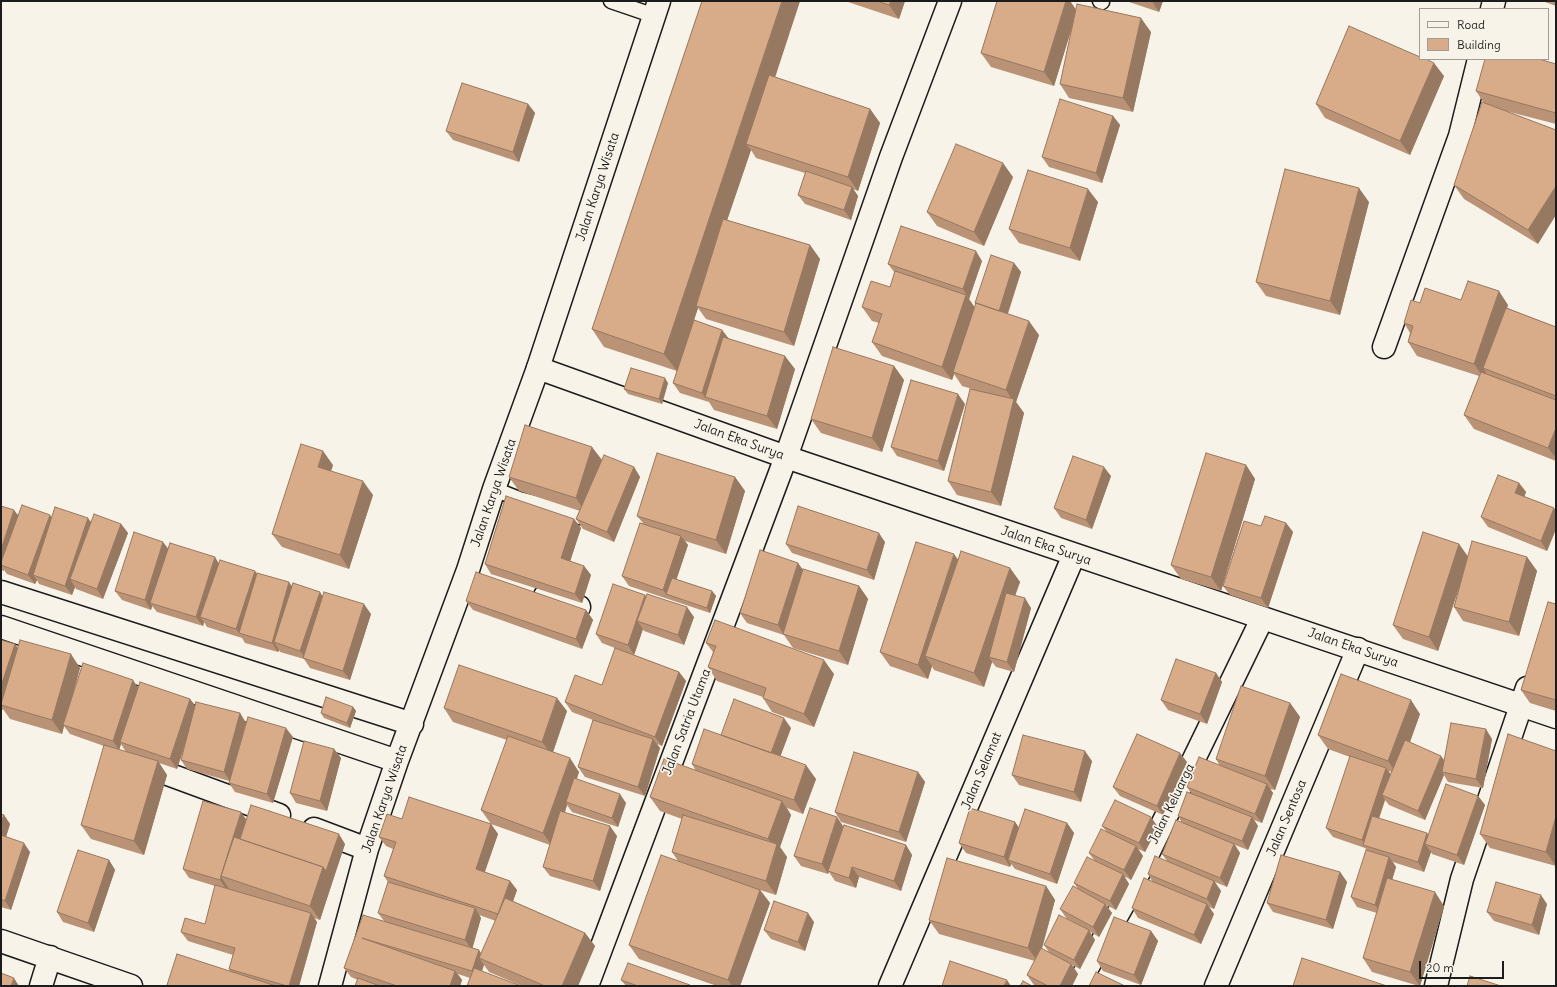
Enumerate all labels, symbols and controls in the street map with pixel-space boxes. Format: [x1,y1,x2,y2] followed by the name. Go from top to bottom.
[1419,8,1549,60] legend
[1457,17,1485,32] text: Road
[1457,37,1501,52] text: Building
[573,131,623,243] street label: Jalan Karya Wisata
[692,416,786,464] street label: Jalan Eka Surya
[468,437,520,549] street label: Jalan Karya Wisata
[999,523,1093,569] street label: Jalan Eka Surya
[1306,625,1400,671] street label: Jalan Eka Surya
[660,667,714,777] street label: Jalan Satria Utama
[959,730,1005,812] street label: Jalan Selamat
[359,743,411,855] street label: Jalan Karya Wisata
[1146,761,1198,847] street label: Jalan Keluarga
[1264,777,1310,859] street label: Jalan Sentosa
[1421,953,1506,979] scale bar
[1426,960,1454,975] text: 20 m

